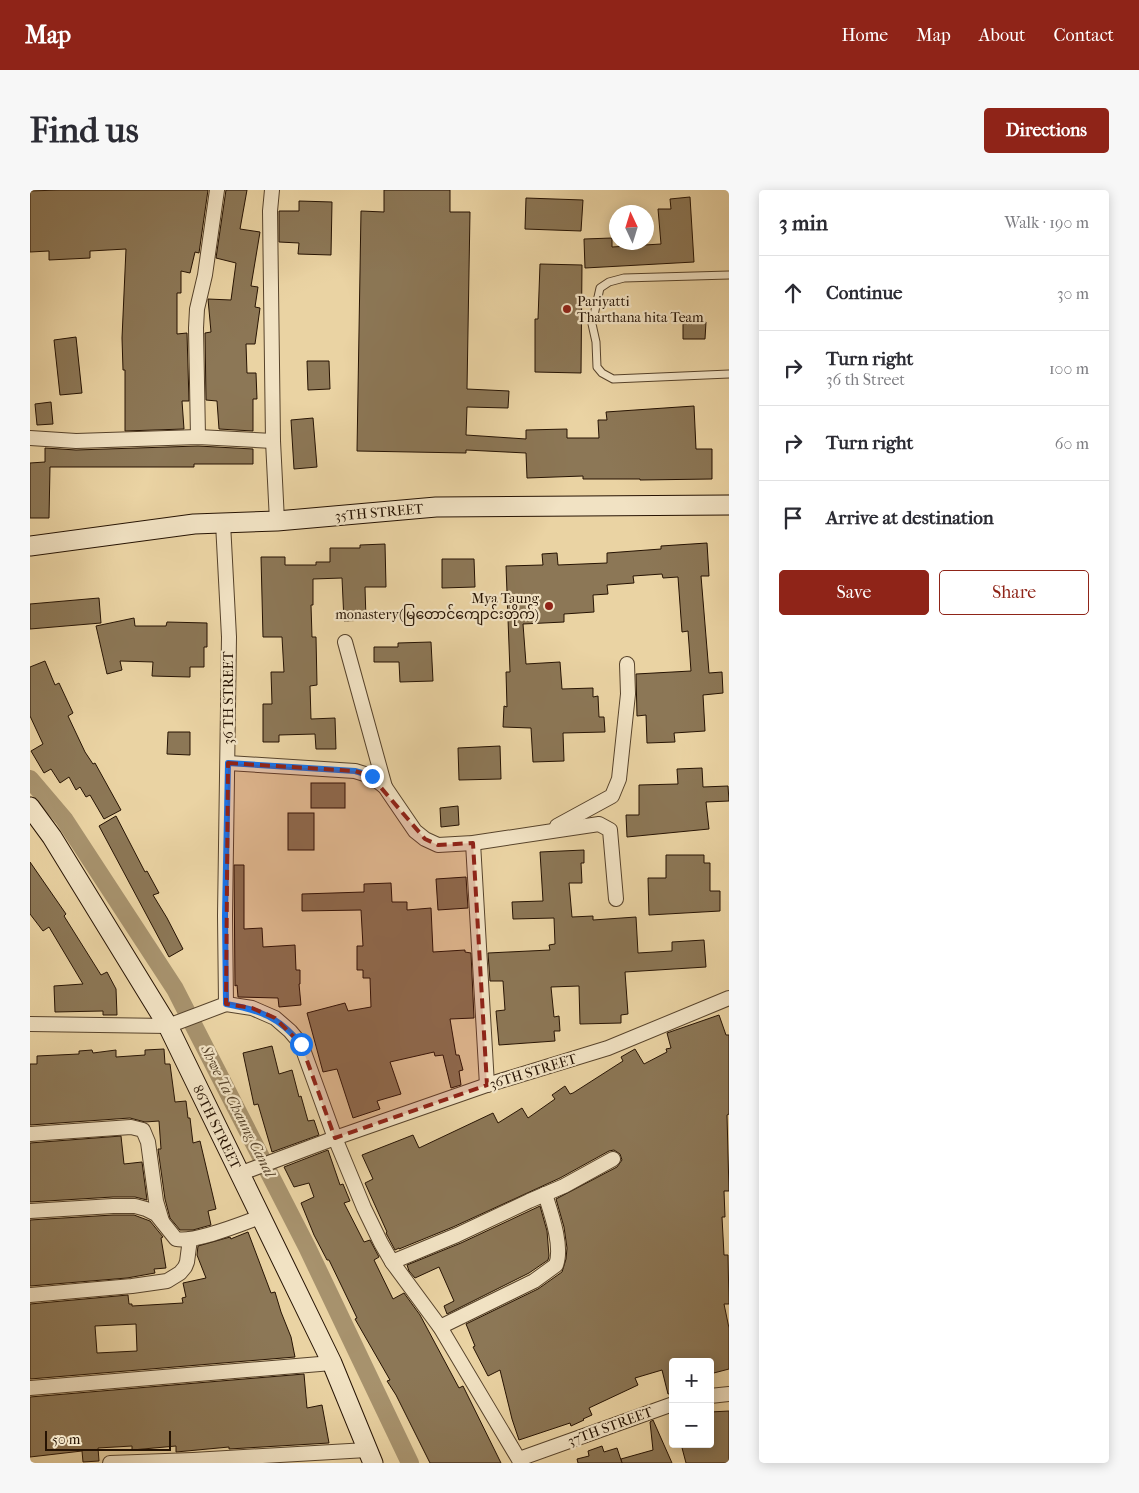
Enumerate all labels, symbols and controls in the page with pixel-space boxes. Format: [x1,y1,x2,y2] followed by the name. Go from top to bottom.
[25,21,71,49] text: Map
[841,25,888,46] text: Home
[916,25,951,46] text: Map
[979,25,1025,46] text: About
[1053,25,1114,46] text: Contact
[984,108,1109,153] button: Directions
[30,110,139,151] text: Find us
[609,205,654,250] north arrow
[779,211,828,235] text: 3 min
[1005,213,1089,232] text: Walk · 190 m
[779,279,807,307] icon: ahead
[826,282,902,304] text: Continue
[1057,284,1089,303] text: 30 m
[577,293,704,326] place label: Pariyatti Tharthana hita Team
[561,303,573,315] marker: Pariyatti Tharthana hita Team
[826,348,913,370] text: Turn right
[779,354,807,382] icon: right
[1049,359,1089,378] text: 100 m
[826,370,905,389] text: 36 th Street
[779,429,807,457] icon: right
[826,432,913,454] text: Turn right
[1055,434,1089,453] text: 60 m
[334,500,425,525] street label: 35TH STREET
[779,504,807,532] icon: arrive
[826,507,994,529] text: Arrive at destination
[779,570,929,615] button: Save
[939,570,1089,615] button: Share
[335,590,540,626] place label: Mya Taung monastery(မြတောင်ကျောင်းတိုက်)
[543,600,555,612] marker: Mya Taung monastery(မြတောင်ကျောင်းတိုက်)
[220,651,237,745] street label: 36 TH STREET
[361,765,384,788] route end
[290,1033,313,1056] route start
[197,1041,280,1182] water label: Shwe Ta Chaung Canal
[488,1050,579,1093] street label: 36TH STREET
[189,1082,244,1173] street label: 86TH STREET
[669,1358,714,1448] map controls
[669,1358,714,1403] button: +
[565,1403,656,1450] street label: 37TH STREET
[669,1403,714,1448] button: −
[45,1428,171,1451] scale bar
[52,1431,80,1448] text: 50 m

